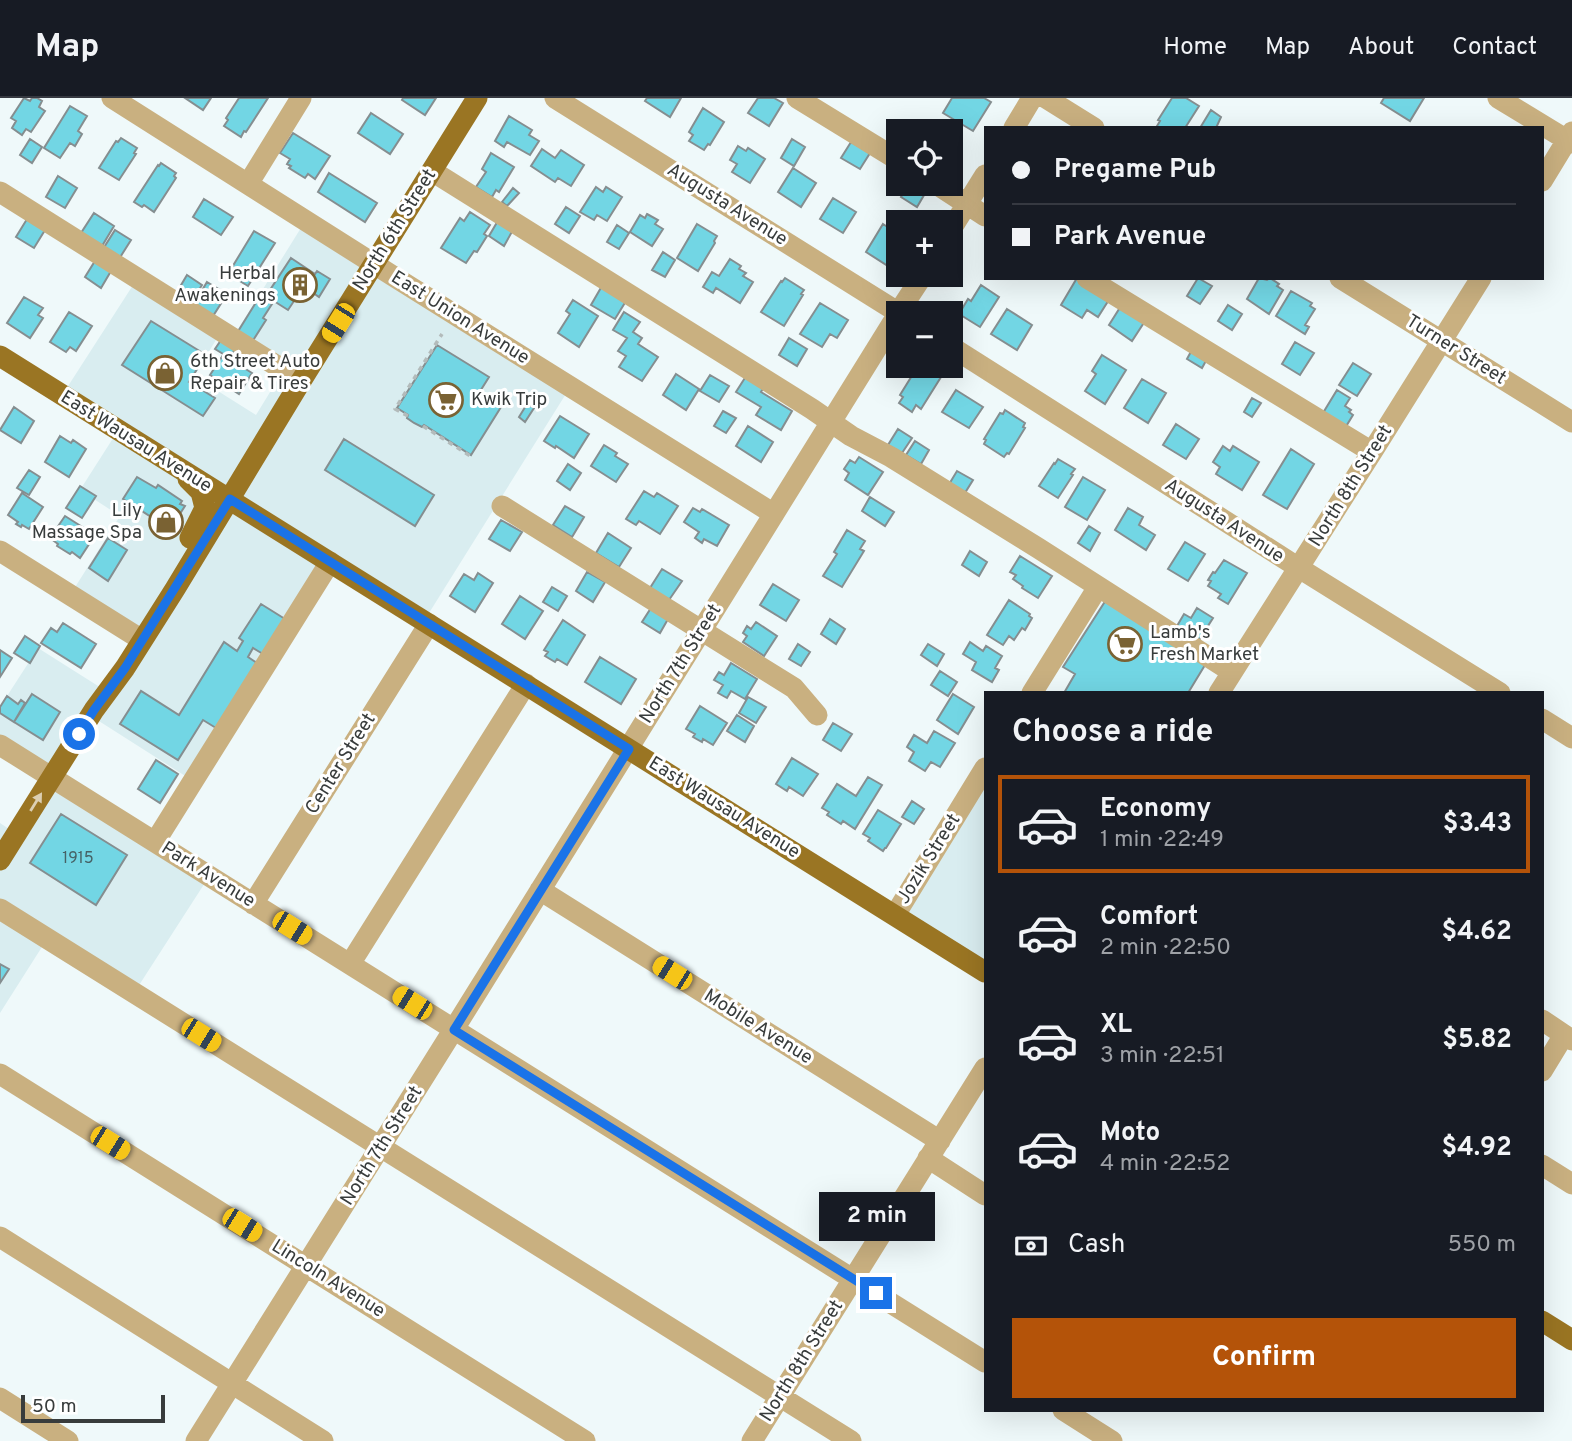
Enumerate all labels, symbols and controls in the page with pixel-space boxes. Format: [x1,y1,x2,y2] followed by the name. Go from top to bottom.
[35,27,99,69] text: Map
[1163,33,1227,63] text: Home
[1265,33,1310,63] text: Map
[1348,33,1414,63] text: About
[1452,33,1537,63] text: Contact
[886,119,963,378] map controls
[886,119,963,196] button: locate
[1054,154,1216,187] text: Pregame Pub
[662,158,792,252] street label: Augusta Avenue
[348,165,442,295] street label: North 6th Street
[886,210,963,287] button: +
[1054,221,1206,254] text: Park Avenue
[174,262,276,308] place label: Herbal Awakenings
[281,266,319,304] building icon: Herbal Awakenings
[386,266,534,370] street label: East Union Avenue
[318,300,359,346] car
[886,301,963,378] button: −
[1401,310,1511,390] street label: Turner Street
[190,350,320,396] place label: 6th Street Auto Repair & Tires
[146,354,184,392] shop icon: 6th Street Auto Repair & Tires
[427,381,465,419] supermarket icon: Kwik Trip
[56,386,216,498] street label: East Wausau Avenue
[471,388,547,412] place label: Kwik Trip
[1304,421,1398,551] street label: North 8th Street
[1160,473,1288,569] street label: Augusta Avenue
[32,499,142,545] place label: Lily Massage Spa
[147,503,185,541] shop icon: Lily Massage Spa
[635,600,727,728] street label: North 7th Street
[1150,621,1259,667] place label: Lamb's Fresh Market
[1106,625,1144,663] supermarket icon: Lamb's Fresh Market
[300,709,382,819] street label: Center Street
[1012,713,1213,753] text: Choose a ride
[63,718,95,750] route start
[644,752,804,864] street label: East Wausau Avenue
[30,793,43,812] one-way arrow
[1016,793,1079,856] icon: car
[1100,793,1211,826] text: Economy
[1443,808,1512,841] text: $3.43
[892,809,966,909] street label: Jozik Street
[1100,826,1224,855] text: 1 min · 22:49
[157,837,259,913] street label: Park Avenue
[62,849,94,869] house number: 1915
[1016,901,1079,964] icon: car
[1100,901,1198,934] text: Comfort
[269,908,316,948] car
[1441,916,1512,949] text: $4.62
[1100,934,1231,963] text: 2 min · 22:50
[649,953,696,993] car
[389,983,436,1023] car
[699,984,817,1070] street label: Mobile Avenue
[1016,1009,1079,1072] icon: car
[1100,1009,1132,1042] text: XL
[178,1015,225,1055] car
[1442,1024,1512,1057] text: $5.82
[1100,1042,1225,1071] text: 3 min · 22:51
[336,1082,428,1210] street label: North 7th Street
[1016,1117,1079,1180] icon: car
[1100,1117,1160,1150] text: Moto
[87,1123,134,1163] car
[1441,1132,1512,1165] text: $4.92
[1100,1150,1230,1179] text: 4 min · 22:52
[818,1192,934,1240] callout: 2 min
[847,1202,907,1231] text: 2 min
[219,1205,266,1245] car
[1012,1227,1050,1265] icon: cash
[1068,1229,1125,1262] text: Cash
[1448,1231,1516,1260] text: 550 m
[267,1234,389,1324] street label: Lincoln Avenue
[860,1277,892,1309] route end
[755,1296,849,1426] street label: North 8th Street
[1012,1318,1516,1398] button: Confirm
[21,1392,164,1424] scale bar
[32,1395,77,1419] text: 50 m

